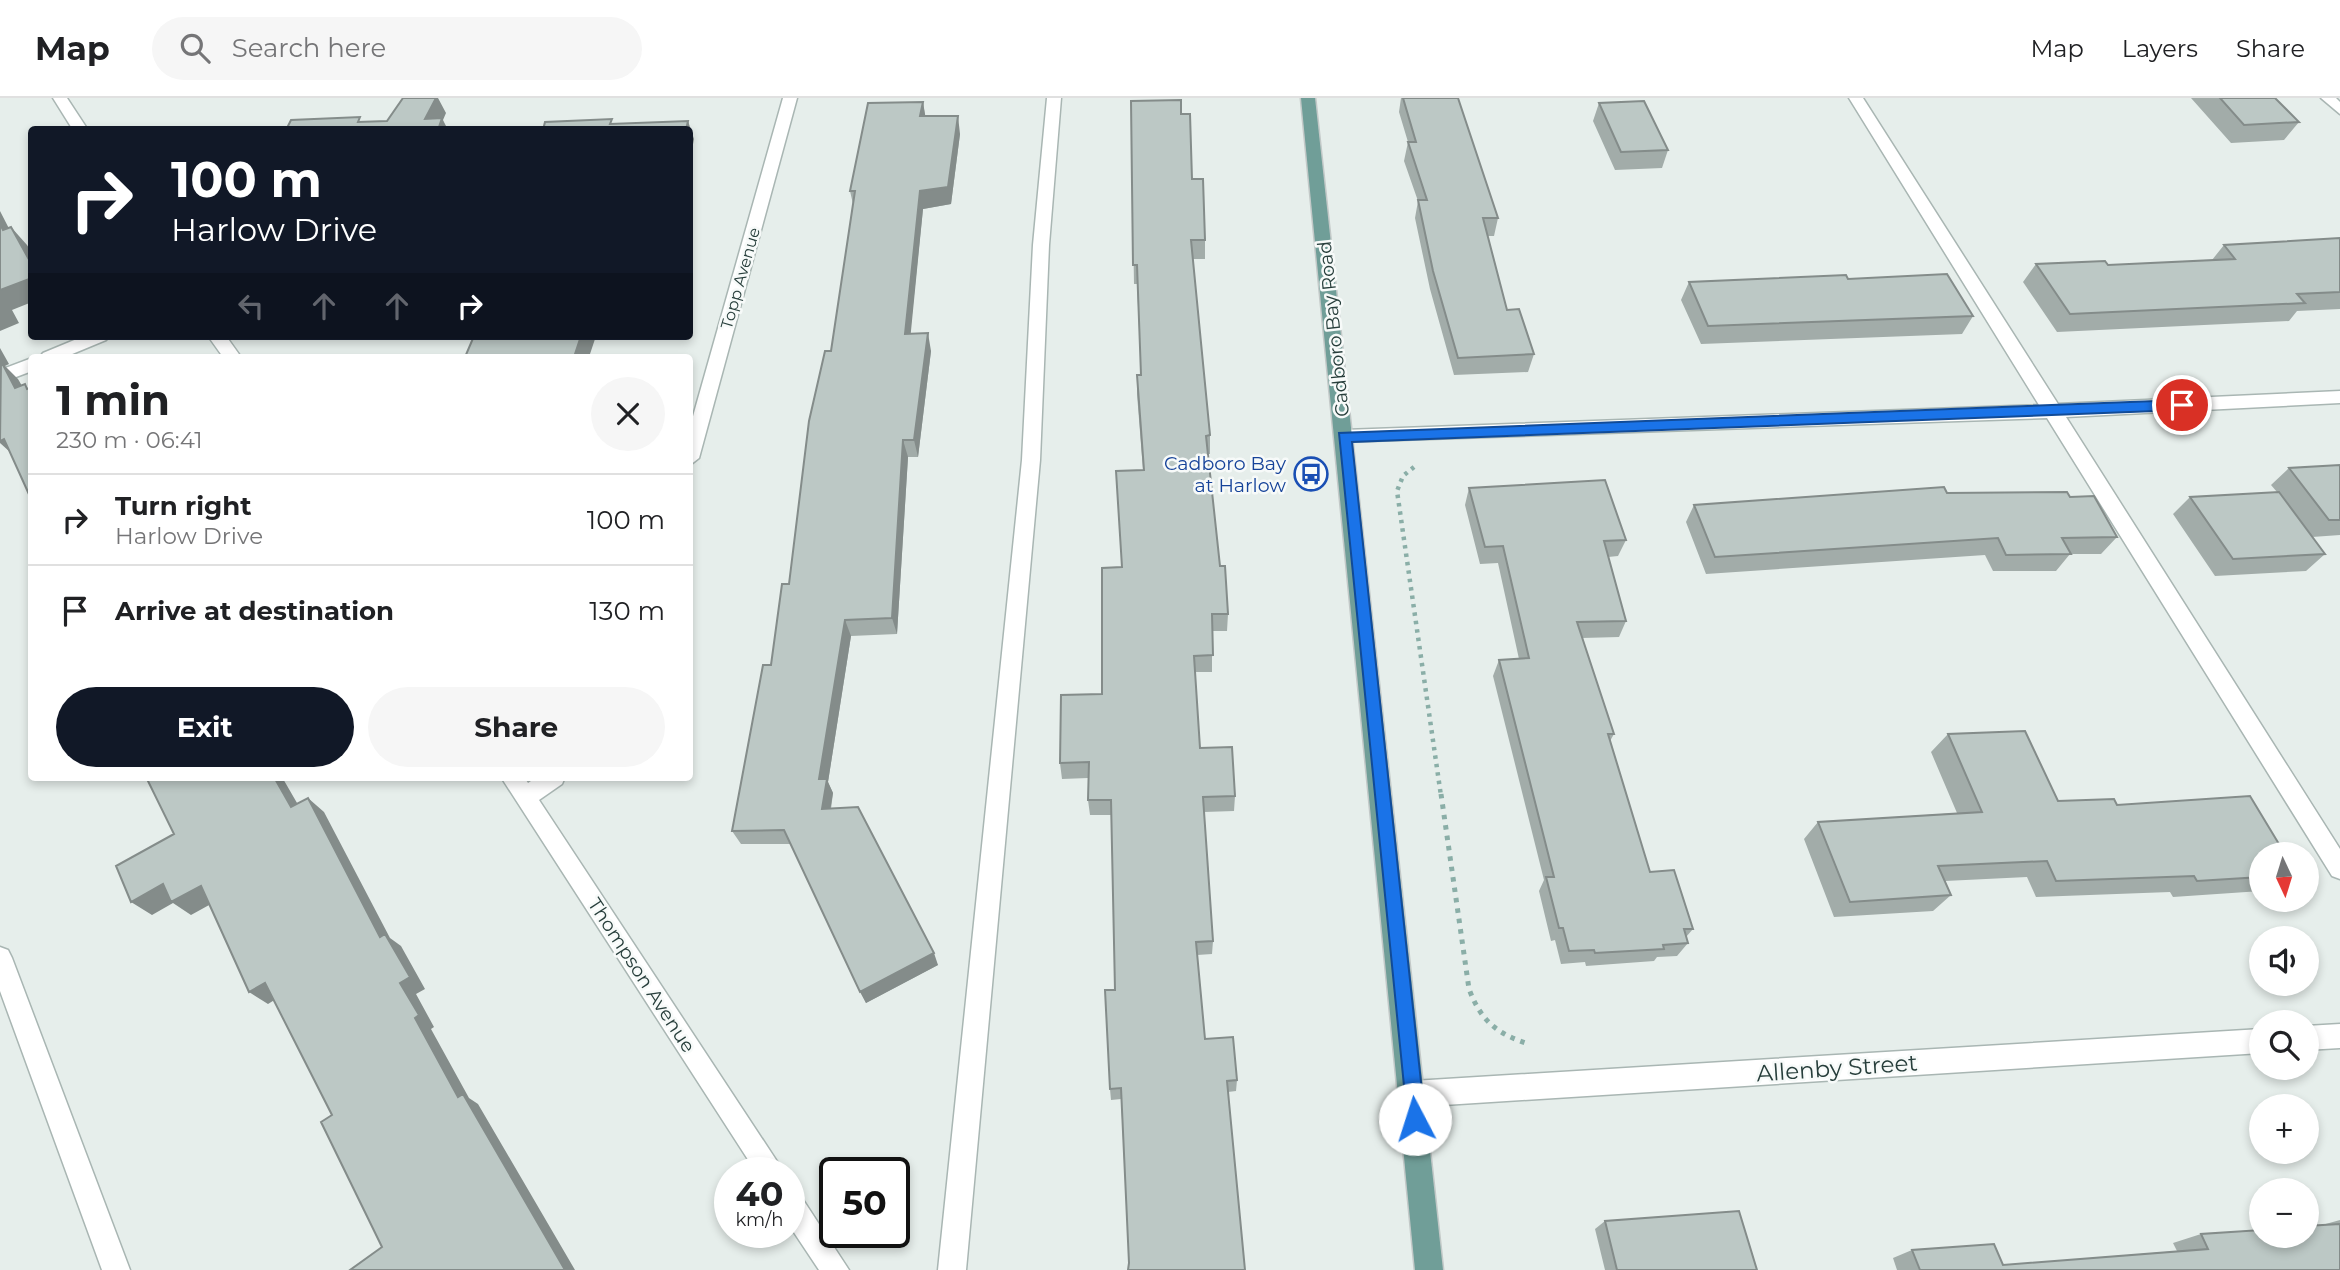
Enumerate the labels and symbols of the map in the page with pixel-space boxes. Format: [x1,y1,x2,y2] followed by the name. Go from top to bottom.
[717,225,764,331] street label: Topp Avenue
[1313,240,1354,418] street label: Cadboro Bay Road
[2152,375,2212,435] pin
[1164,452,1287,497] place label: Cadboro Bay at Harlow
[1292,455,1330,493] bus stop icon: Cadboro Bay at Harlow
[2249,842,2319,912] north arrow
[583,894,700,1057] street label: Thompson Avenue
[1755,1048,1919,1088] street label: Allenby Street
[1378,1082,1452,1156] position arrow
[819,1157,910,1248] speed limit sign: 50

